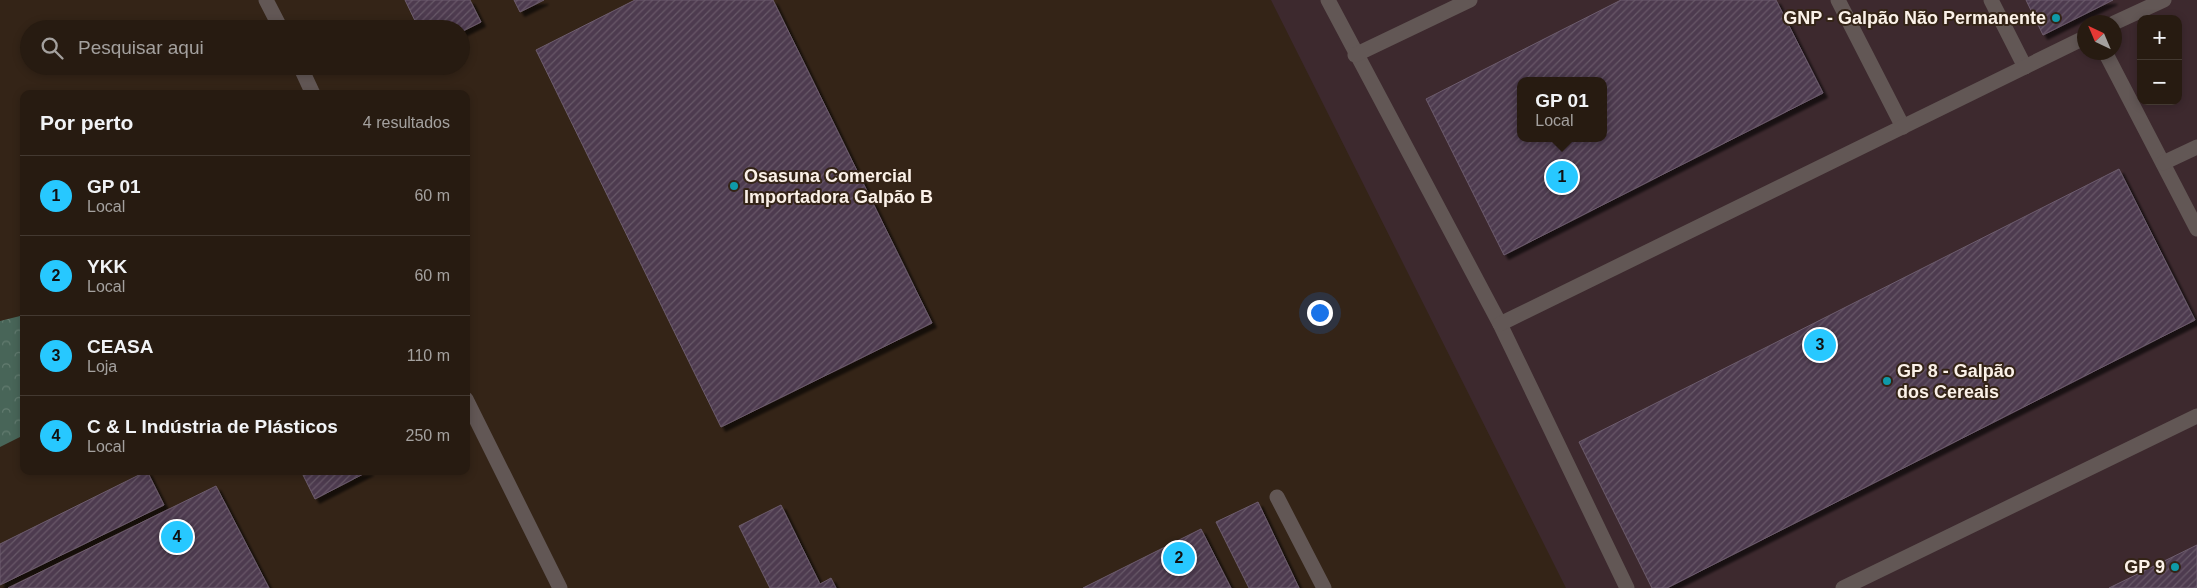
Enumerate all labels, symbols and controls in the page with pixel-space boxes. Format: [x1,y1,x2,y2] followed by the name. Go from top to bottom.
[1783,8,2046,28] place label: GNP - Galpão Não Permanente
[2050,12,2062,24] marker: GNP - Galpão Não Permanente
[2077,15,2122,60] north arrow
[2137,15,2182,105] map controls
[2137,15,2182,60] button: +
[20,20,470,75] search box
[38,34,66,62] icon: search
[78,37,204,58] text: Pesquisar aqui
[2137,60,2182,105] button: −
[1517,77,1607,142] popup
[1535,90,1589,111] text: GP 01
[40,111,133,134] text: Por perto
[1535,112,1573,129] text: Local
[363,114,450,131] text: 4 resultados
[1546,158,1578,196] pin: 1
[744,166,933,207] place label: Osasuna Comercial Importadora Galpão B
[87,176,141,197] text: GP 01
[728,180,740,192] marker: Osasuna Comercial Importadora Galpão B
[52,187,60,204] text: 1
[414,187,450,204] text: 60 m
[87,198,125,215] text: Local
[87,256,127,277] text: YKK
[52,267,60,284] text: 2
[414,267,450,284] text: 60 m
[87,278,125,295] text: Local
[1307,300,1333,326] your location
[1804,326,1836,364] pin: 3
[87,336,154,357] text: CEASA
[52,347,60,364] text: 3
[407,347,450,364] text: 110 m
[87,358,117,375] text: Loja
[1897,361,2015,402] place label: GP 8 - Galpão dos Cereais
[1881,375,1893,387] marker: GP 8 - Galpão dos Cereais
[87,416,338,437] text: C & L Indústria de Plásticos
[52,427,60,444] text: 4
[406,427,450,444] text: 250 m
[87,438,125,455] text: Local
[161,518,193,556] pin: 4
[1163,539,1195,577] pin: 2
[2124,557,2165,577] place label: GP 9
[2169,561,2181,573] marker: GP 9

